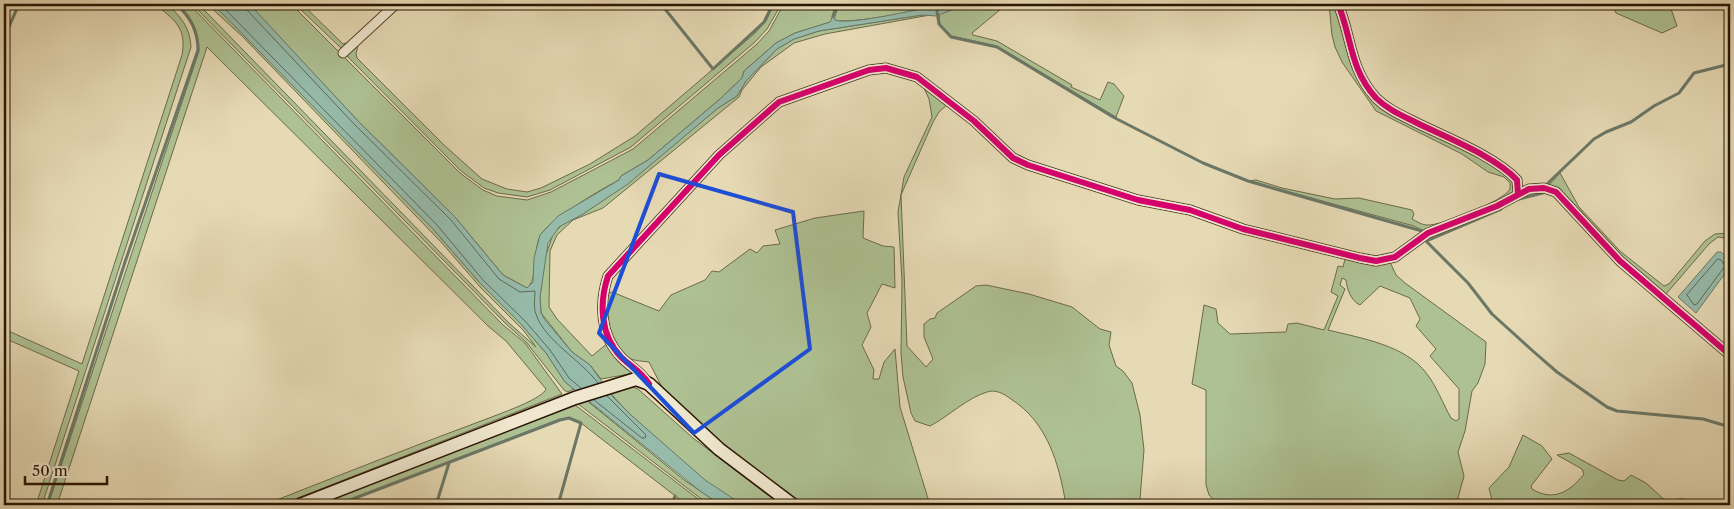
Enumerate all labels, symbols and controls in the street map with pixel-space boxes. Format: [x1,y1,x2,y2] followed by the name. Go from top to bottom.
[25,454,108,486] scale bar
[32,461,68,480] text: 50 m

